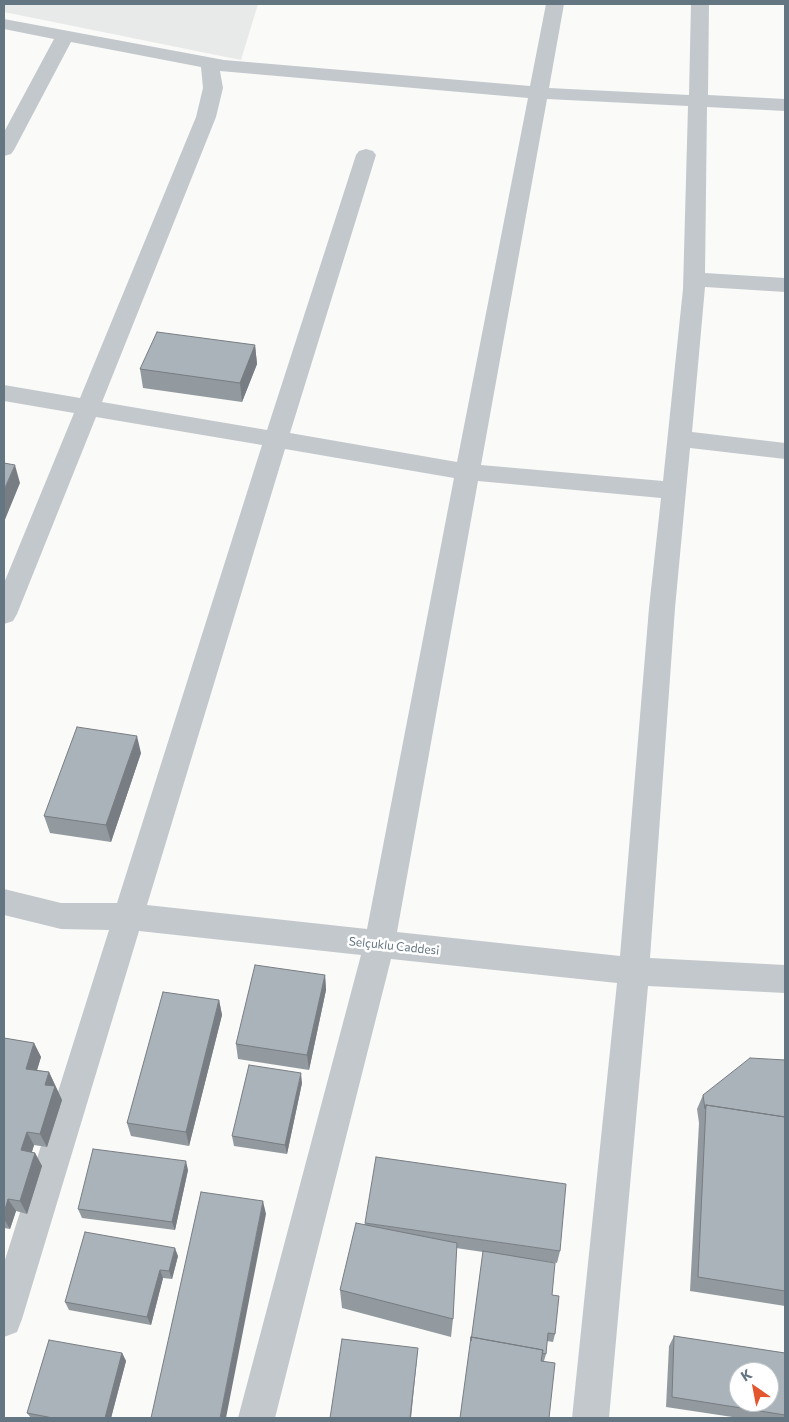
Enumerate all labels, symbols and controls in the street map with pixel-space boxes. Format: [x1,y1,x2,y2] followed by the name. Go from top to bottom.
[348,934,440,958] street label: Selçuklu Caddesi
[729,1362,779,1412] north arrow
[737,1365,755,1385] text: K

